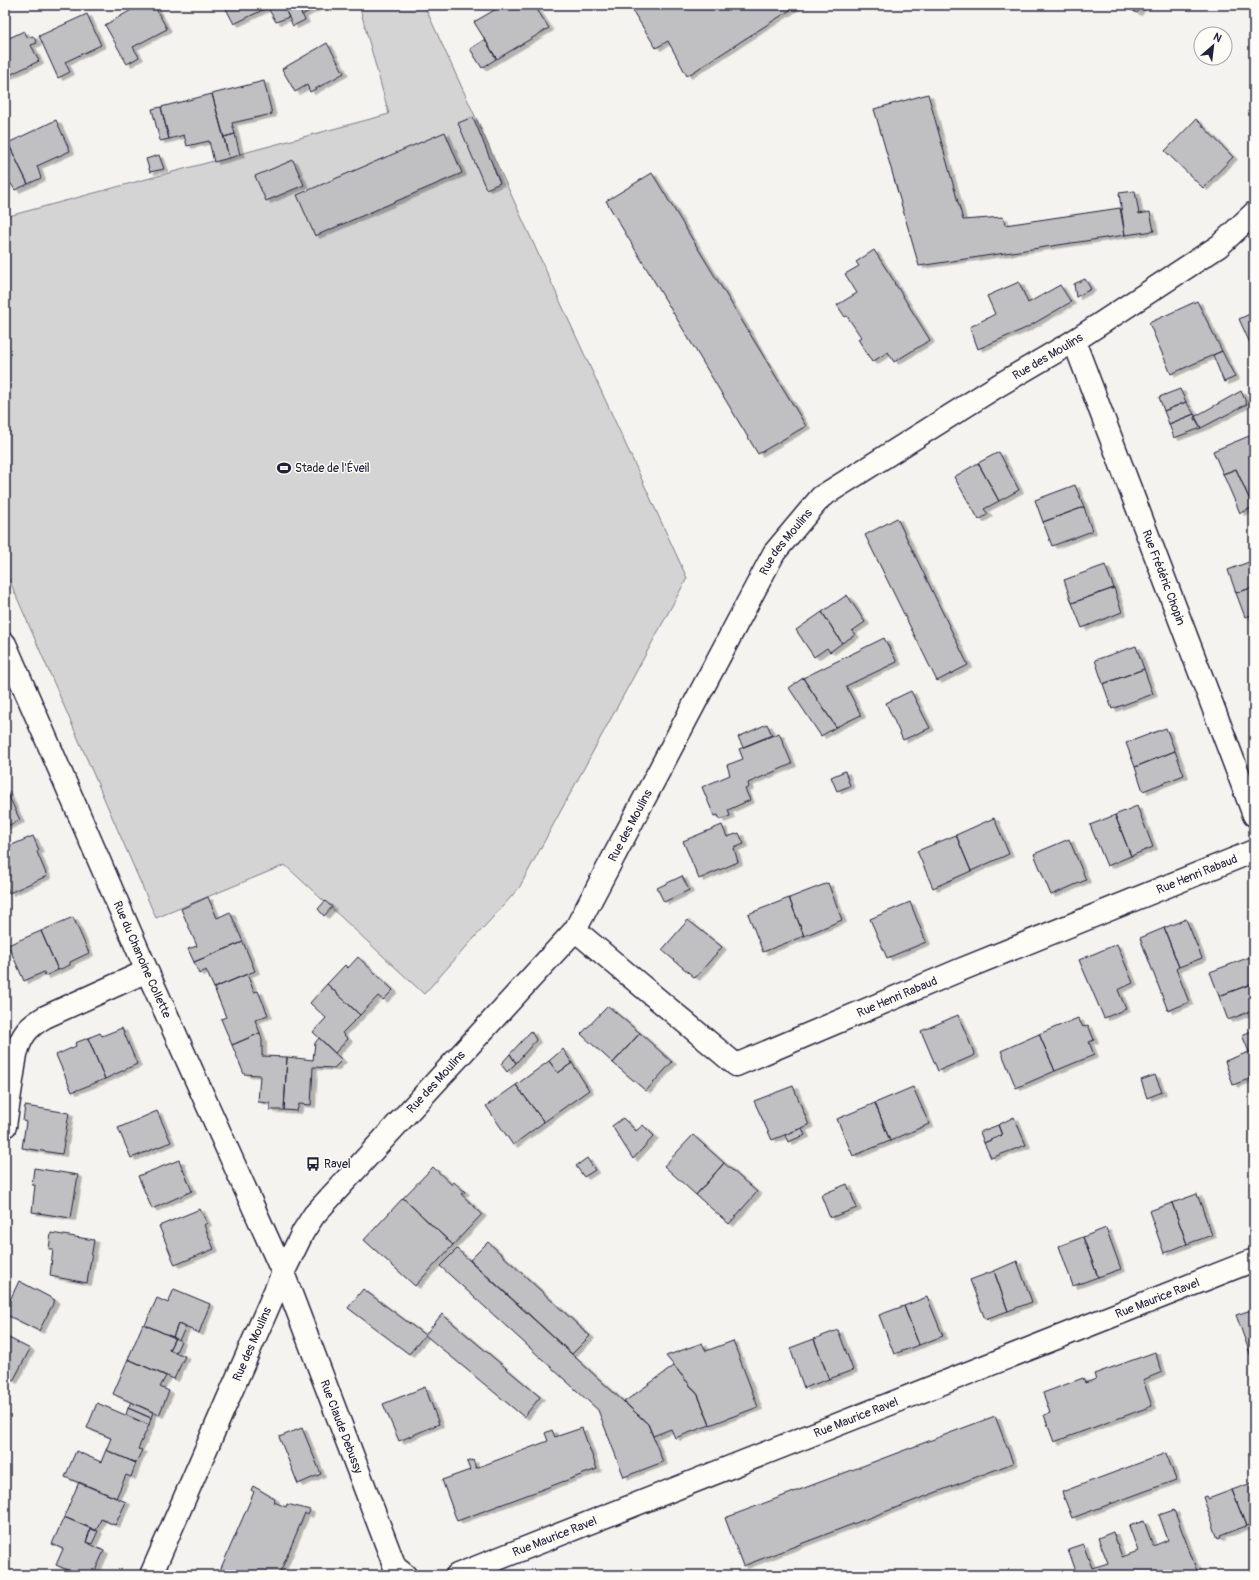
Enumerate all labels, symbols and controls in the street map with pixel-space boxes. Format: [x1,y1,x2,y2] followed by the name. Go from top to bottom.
[1193,26,1233,66] north arrow
[1211,30,1224,45] text: N
[1010,329,1086,383] street label: Rue des Moulins
[276,460,292,476] sports icon: Stade de l'Éveil
[295,460,370,476] place label: Stade de l'Éveil
[756,505,816,578] street label: Rue des Moulins
[1139,528,1189,628] street label: Rue Frédéric Chopin
[605,786,656,864] street label: Rue des Moulins
[1154,851,1240,897] street label: Rue Henri Rabaud
[110,899,175,1020] street label: Rue du Chanoine Collette
[855,973,940,1020] street label: Rue Henri Rabaud
[404,1047,469,1116] street label: Rue des Moulins
[305,1156,321,1172] bus stop icon: Ravel
[324,1157,351,1172] place label: Ravel
[1113,1275,1202,1322] street label: Rue Maurice Ravel
[229,1304,275,1383] street label: Rue des Moulins
[317,1378,366,1475] street label: Rue Claude Debussy
[812,1394,900,1441] street label: Rue Maurice Ravel
[510,1513,599,1560] street label: Rue Maurice Ravel

